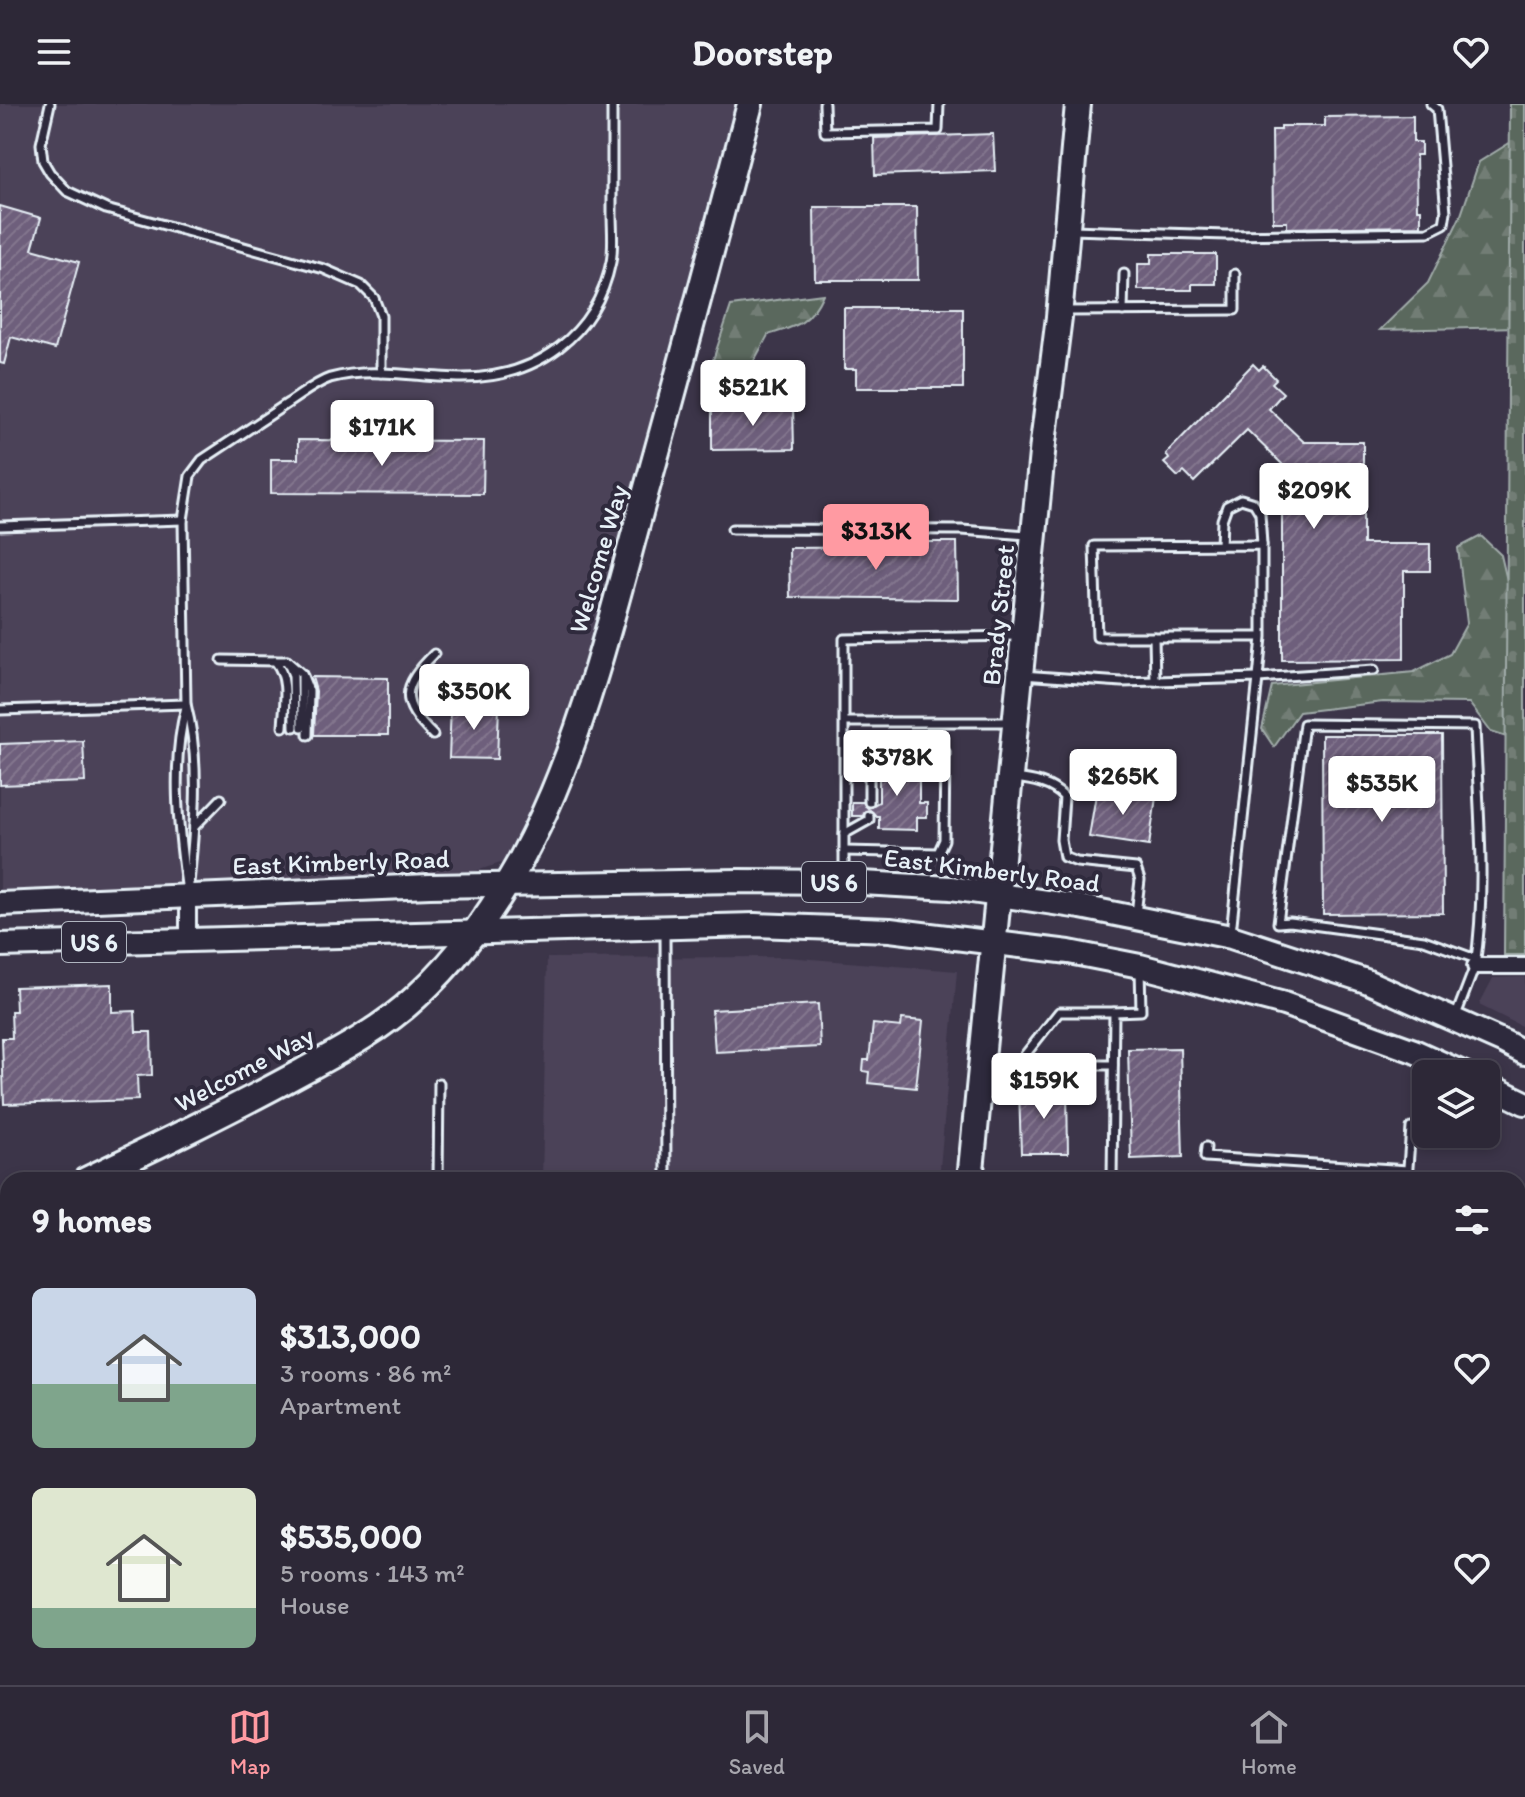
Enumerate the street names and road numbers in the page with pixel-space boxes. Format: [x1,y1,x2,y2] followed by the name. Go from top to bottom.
[562,481,634,637] street label: Welcome Way
[975,543,1021,687] street label: Brady Street
[882,841,1102,899] street label: East Kimberly Road
[232,842,450,882] street label: East Kimberly Road
[802,862,866,902] road number: US 6
[62,922,126,962] road number: US 6
[169,1019,319,1119] street label: Welcome Way

